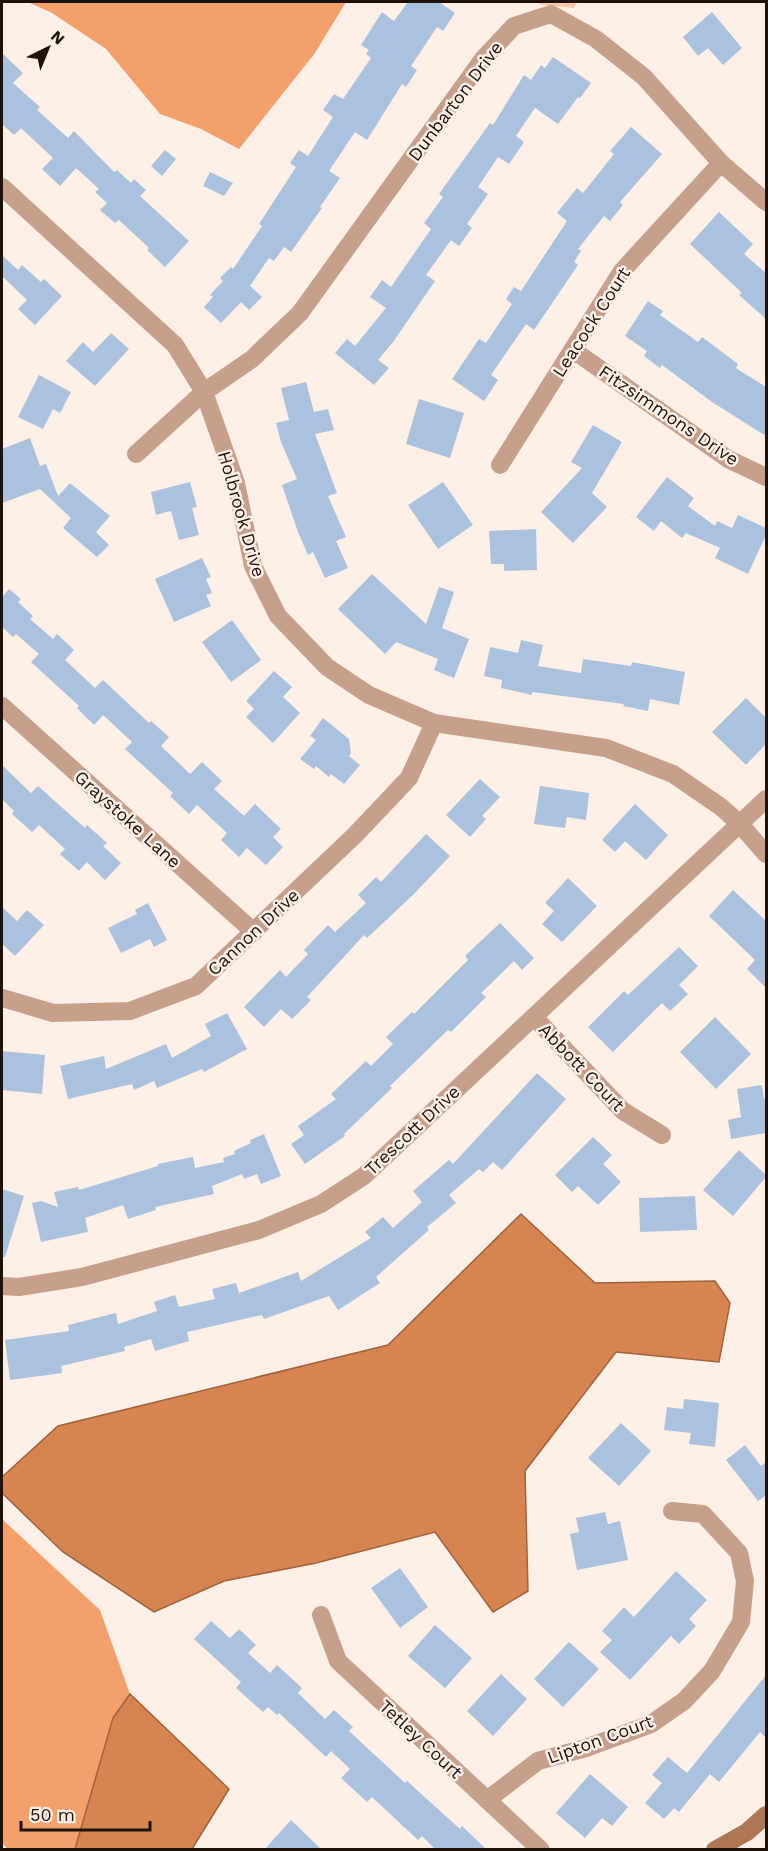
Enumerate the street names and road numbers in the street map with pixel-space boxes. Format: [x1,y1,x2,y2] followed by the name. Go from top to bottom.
[403,37,507,165] street label: Dunbarton Drive
[548,263,635,381] street label: Leacock Court
[595,360,743,470] street label: Fitzsimmons Drive
[214,449,270,579] street label: Holbrook Drive
[71,766,185,872] street label: Graystoke Lane
[203,884,303,980] street label: Cannon Drive
[535,1019,629,1116] street label: Abbott Court
[360,1081,464,1179] street label: Trescott Drive
[375,1695,467,1783] street label: Tetley Court
[544,1710,656,1768] street label: Lipton Court

